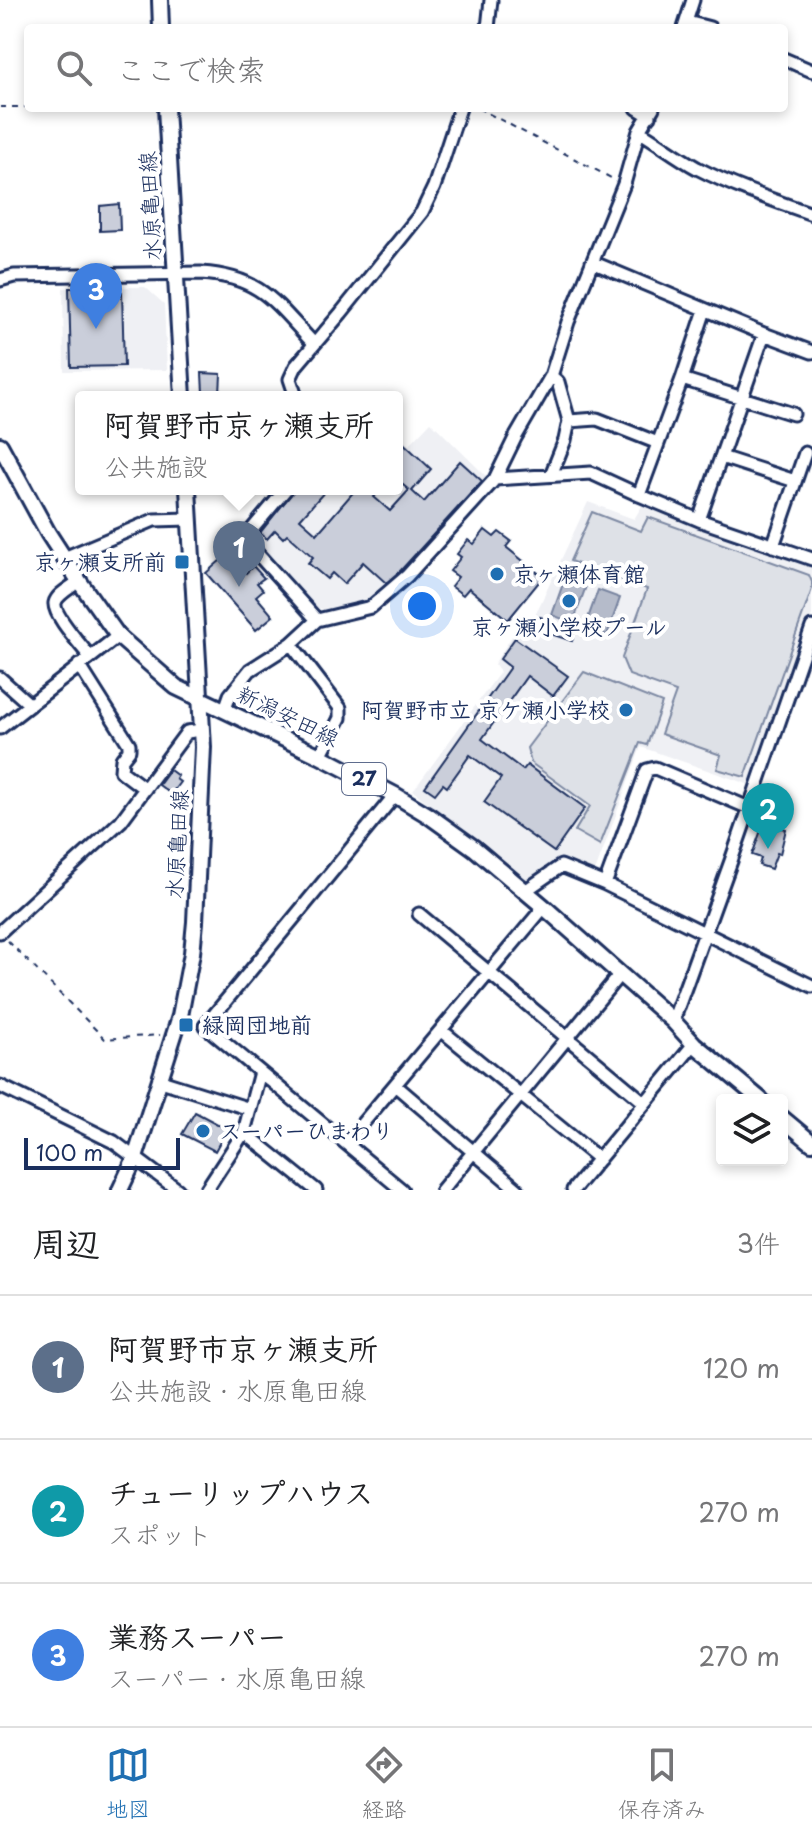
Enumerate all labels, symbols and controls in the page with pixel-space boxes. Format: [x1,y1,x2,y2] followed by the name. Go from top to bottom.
[24,24,788,112] search box
[52,46,96,90] icon: search
[116,46,266,91] text: ここで検索
[129,150,168,262] street label: 水原亀田線
[70,263,122,329] pin: 3
[75,391,403,495] popup
[104,401,374,446] text: 阿賀野市京ヶ瀬支所
[104,446,208,485] text: 公共施設
[213,521,265,587] pin: 1
[34,544,166,577] place label: 京ヶ瀬支所前
[173,553,191,571] marker: 京ヶ瀬支所前
[513,556,645,589] place label: 京ヶ瀬体育館
[488,565,506,583] marker: 京ヶ瀬体育館
[402,586,442,626] your location
[560,592,578,610] marker: 京ヶ瀬小学校プール
[471,609,667,642] place label: 京ヶ瀬小学校プール
[232,676,345,754] street label: 新潟安田線
[361,692,610,725] place label: 阿賀野市立 京ケ瀬小学校
[617,701,635,719] marker: 阿賀野市立 京ケ瀬小学校
[342,763,386,795] road number: 27
[742,783,794,849] pin: 2
[156,788,195,900] street label: 水原亀田線
[202,1007,312,1040] place label: 緑岡団地前
[177,1016,195,1034] marker: 緑岡団地前
[716,1094,788,1166] map controls
[716,1094,788,1166] button: layers
[219,1113,394,1146] place label: スーパーひまわり
[194,1122,212,1140] marker: スーパーひまわり
[24,1134,180,1170] scale bar
[36,1135,103,1168] text: 100 m
[32,1216,100,1268] text: 周辺
[737,1223,780,1262] text: 3件
[108,1325,378,1370] text: 阿賀野市京ヶ瀬支所
[52,1348,64,1387] text: 1
[703,1348,780,1387] text: 120 m
[108,1370,366,1409] text: 公共施設 · 水原亀田線
[108,1469,374,1514] text: チューリップハウス
[49,1492,67,1531] text: 2
[699,1492,780,1531] text: 270 m
[108,1514,212,1553] text: スポット
[108,1613,287,1658] text: 業務スーパー
[49,1636,67,1675] text: 3
[699,1636,780,1675] text: 270 m
[108,1658,365,1697] text: スーパー · 水原亀田線
[106,1743,150,1824] tab: 地図
[362,1743,406,1824] tab: 経路
[618,1743,706,1824] tab: 保存済み

